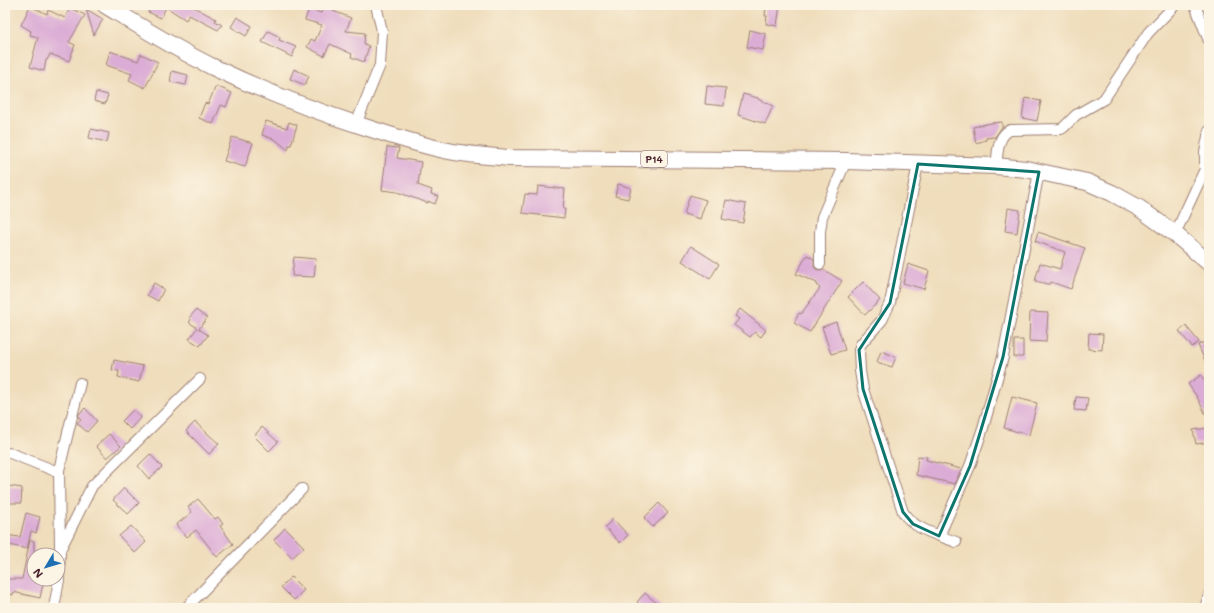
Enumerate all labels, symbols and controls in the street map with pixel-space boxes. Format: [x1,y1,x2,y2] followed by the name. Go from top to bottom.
[641,151,667,167] road number: P14
[26,547,66,587] north arrow
[29,566,46,581] text: N

